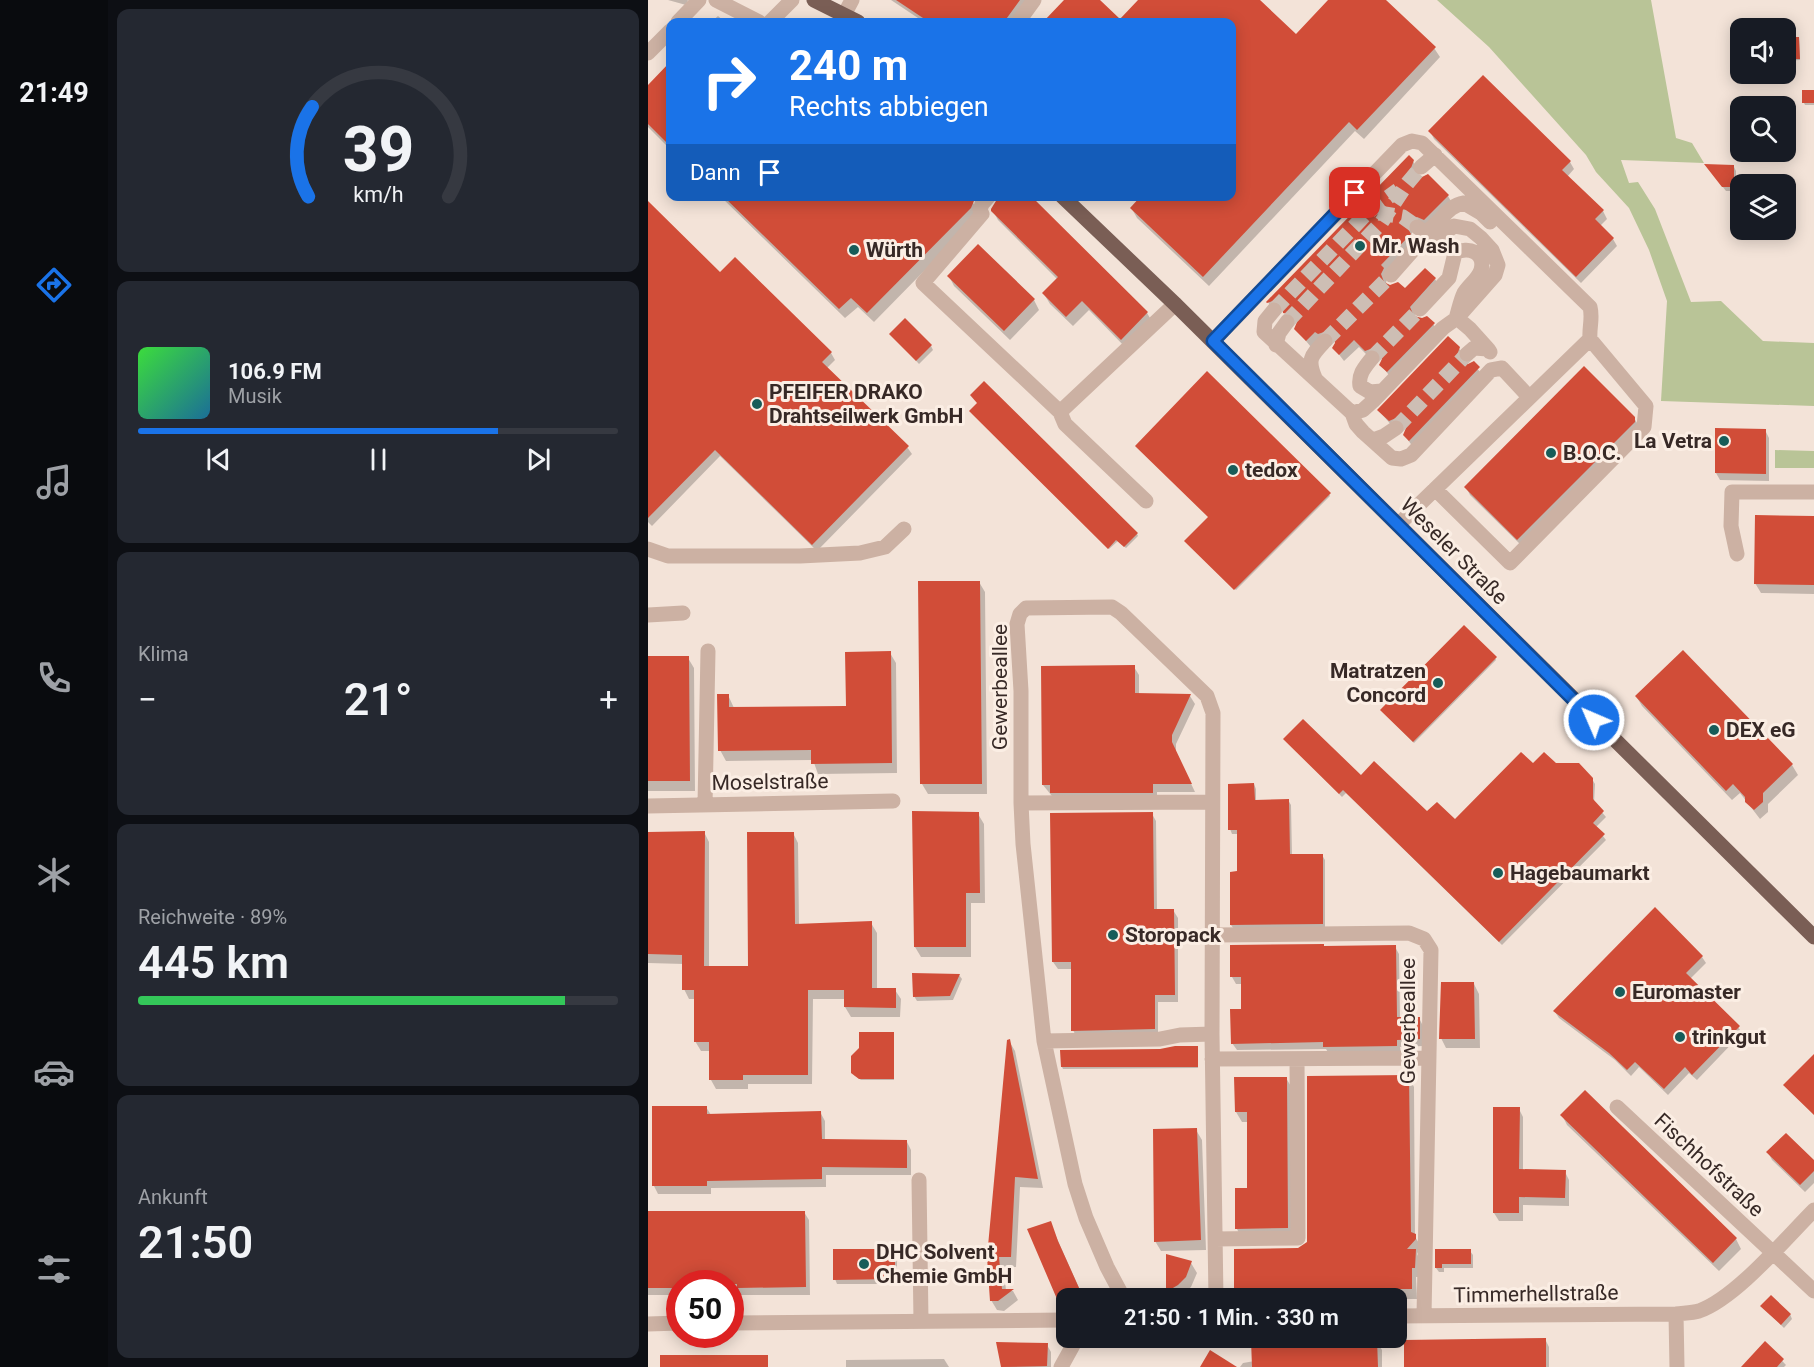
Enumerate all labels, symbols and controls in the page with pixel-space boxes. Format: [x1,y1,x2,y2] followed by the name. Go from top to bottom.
[1730,18,1796,240] map controls
[1730,18,1796,84] button: sound
[789,41,908,90] text: 240 m
[690,42,768,120] icon: right
[19,77,89,109] text: 21:49
[789,91,989,123] text: Rechts abbiegen
[1730,96,1796,162] button: search
[342,113,414,186] text: 39
[753,156,786,189] icon: arrive
[690,160,741,185] text: Dann
[1329,167,1380,218] pin
[1730,174,1796,240] button: layers
[1338,176,1371,209] icon: arrive
[353,183,403,208] text: km/h
[1372,234,1460,258] place label: Mr. Wash
[866,238,923,262] place label: Würth
[1353,239,1367,253] marker: Mr. Wash
[847,243,861,257] marker: Würth
[33,264,75,306] icon: directions
[228,359,322,384] text: 106.9 FM
[769,380,963,428] place label: PFEIFER DRAKO Drahtseilwerk GmbH
[228,384,282,408] text: Musik
[750,397,764,411] marker: PFEIFER DRAKO Drahtseilwerk GmbH
[1634,429,1712,453] place label: La Vetra
[1717,434,1731,448] marker: La Vetra
[1563,441,1622,465] place label: B.O.C.
[202,443,235,476] icon: previous
[362,443,395,476] icon: pause
[522,443,555,476] icon: next
[1544,446,1558,460] marker: B.O.C.
[1245,458,1298,482] place label: tedox
[33,461,75,503] icon: music
[1226,463,1240,477] marker: tedox
[1396,493,1512,609] street label: Weseler Straße
[988,624,1012,750] street label: Gewerbeallee
[138,642,189,666] text: Klima
[33,657,75,699] icon: phone
[1330,659,1426,707] place label: Matratzen Concord
[344,673,412,726] text: 21°
[1431,676,1445,690] marker: Matratzen Concord
[138,680,157,719] text: −
[599,680,618,719] text: +
[1562,688,1626,752] position arrow
[1726,718,1796,742] place label: DEX eG
[1707,723,1721,737] marker: DEX eG
[711,769,829,795] street label: Moselstraße
[33,854,75,896] icon: climate
[1510,861,1650,885] place label: Hagebaumarkt
[1491,866,1505,880] marker: Hagebaumarkt
[138,905,287,929] text: Reichweite · 89%
[1125,923,1222,947] place label: Storopack
[1106,928,1120,942] marker: Storopack
[138,936,289,989] text: 445 km
[1396,958,1420,1084] street label: Gewerbeallee
[1632,980,1741,1004] place label: Euromaster
[1613,985,1627,999] marker: Euromaster
[1692,1025,1766,1049] place label: trinkgut
[1673,1030,1687,1044] marker: trinkgut
[33,1051,75,1093] icon: car
[1649,1108,1769,1222] street label: Fischhofstraße
[138,1185,208,1209] text: Ankunft
[138,1216,253,1269] text: 21:50
[876,1240,1012,1288] place label: DHC Solvent Chemie GmbH
[33,1248,75,1290] icon: filters
[857,1257,871,1271] marker: DHC Solvent Chemie GmbH
[666,1270,744,1348] speed limit sign: 50
[1453,1281,1619,1307] street label: Timmerhellstraße
[1124,1305,1339,1330] text: 21:50 · 1 Min. · 330 m

